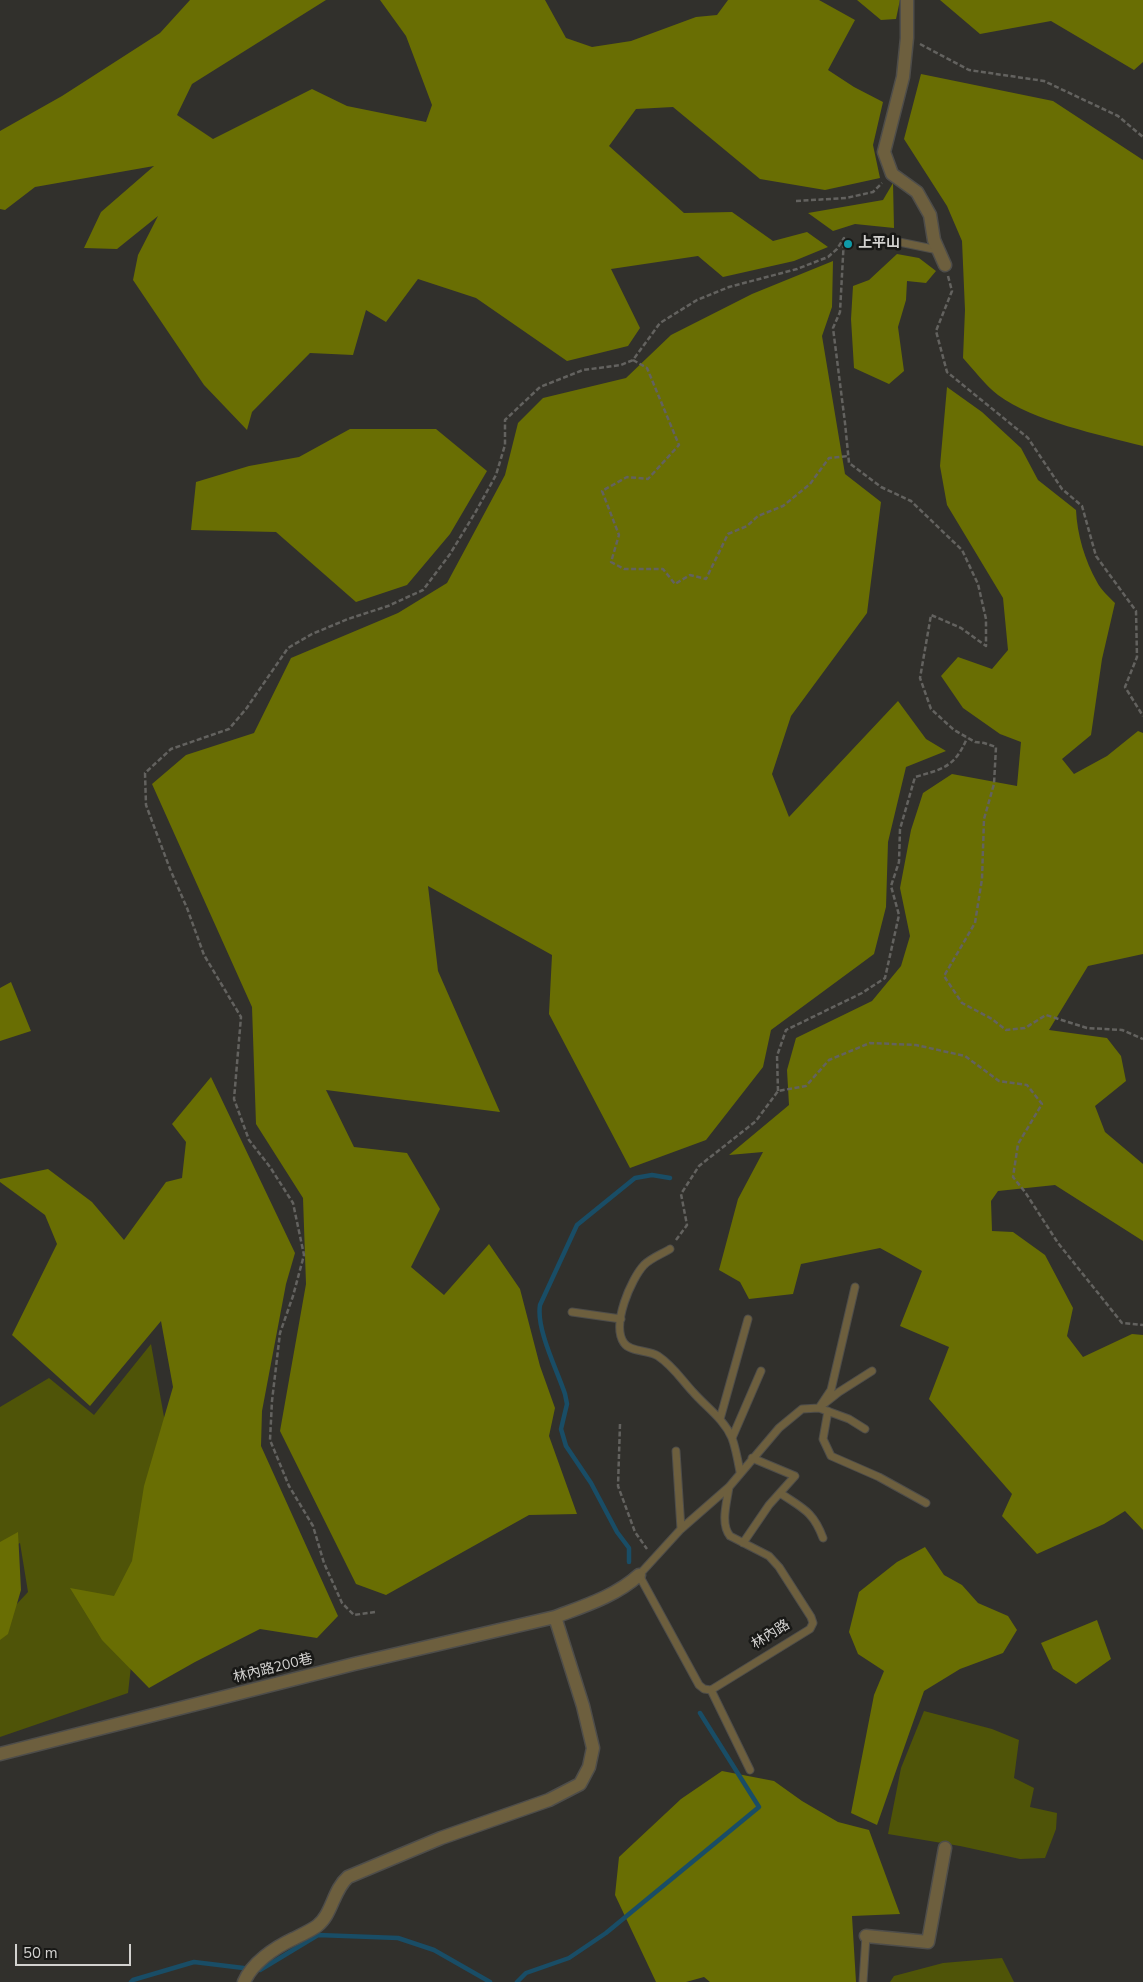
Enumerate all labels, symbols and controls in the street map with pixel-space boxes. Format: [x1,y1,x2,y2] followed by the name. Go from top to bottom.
[858,236,900,252] place label: 上平山
[842,238,854,250] marker: 上平山
[749,1617,793,1653] street label: 林內路
[232,1651,314,1687] street label: 林內路200巷
[18,1934,134,1966] scale bar
[23,1943,58,1963] text: 50 m

